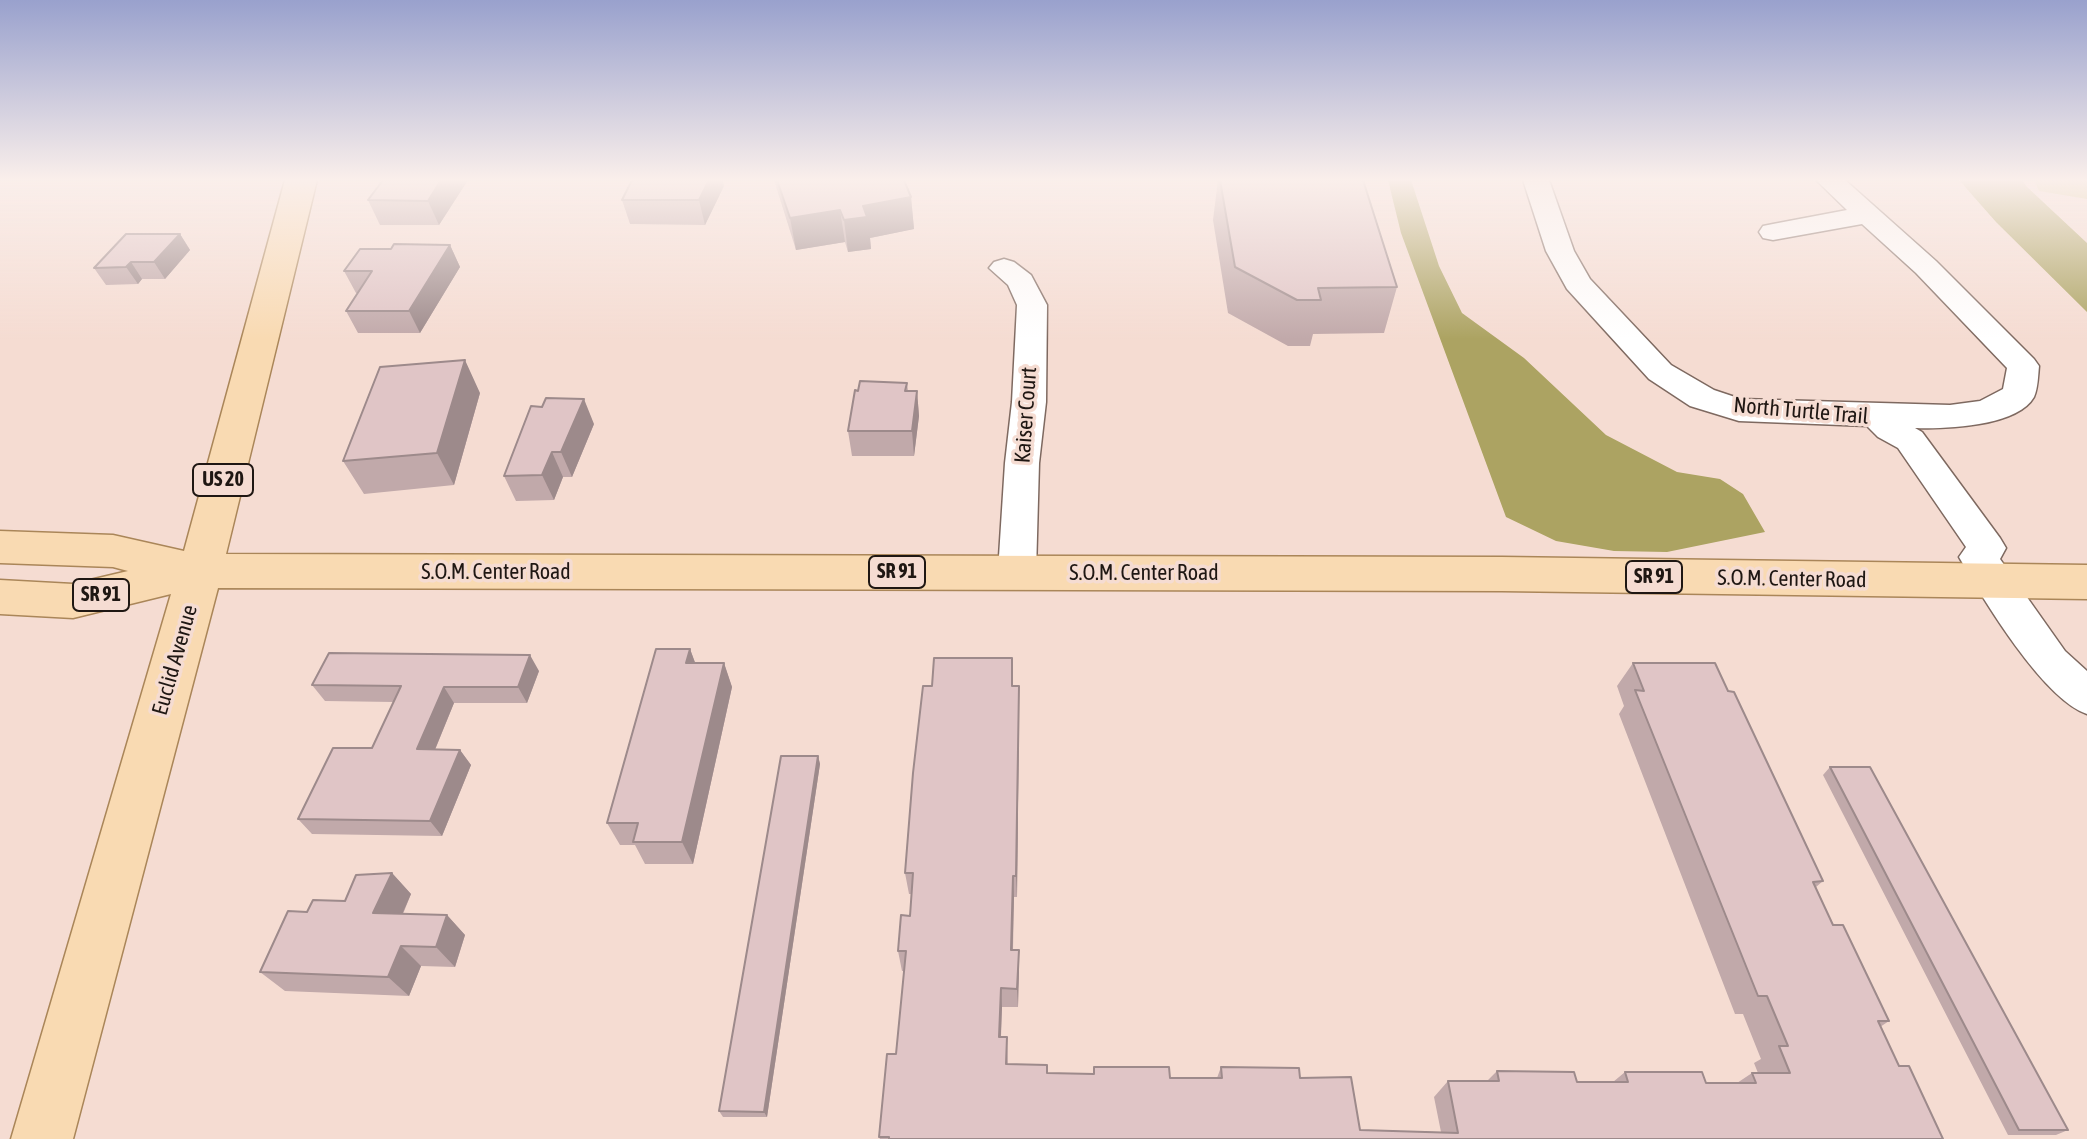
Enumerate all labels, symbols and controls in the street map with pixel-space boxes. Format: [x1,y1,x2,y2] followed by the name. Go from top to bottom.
[1009,366,1043,464] street label: Kaiser Court
[1732,392,1870,430] street label: North Turtle Trail
[193,464,253,496] road number: US 20
[869,556,925,588] road number: SR 91
[421,559,571,585] street label: S.O.M. Center Road
[1069,560,1219,586] street label: S.O.M. Center Road
[1626,561,1682,593] road number: SR 91
[1717,564,1867,594] street label: S.O.M. Center Road
[73,579,129,611] road number: SR 91
[147,602,203,718] street label: Euclid Avenue

